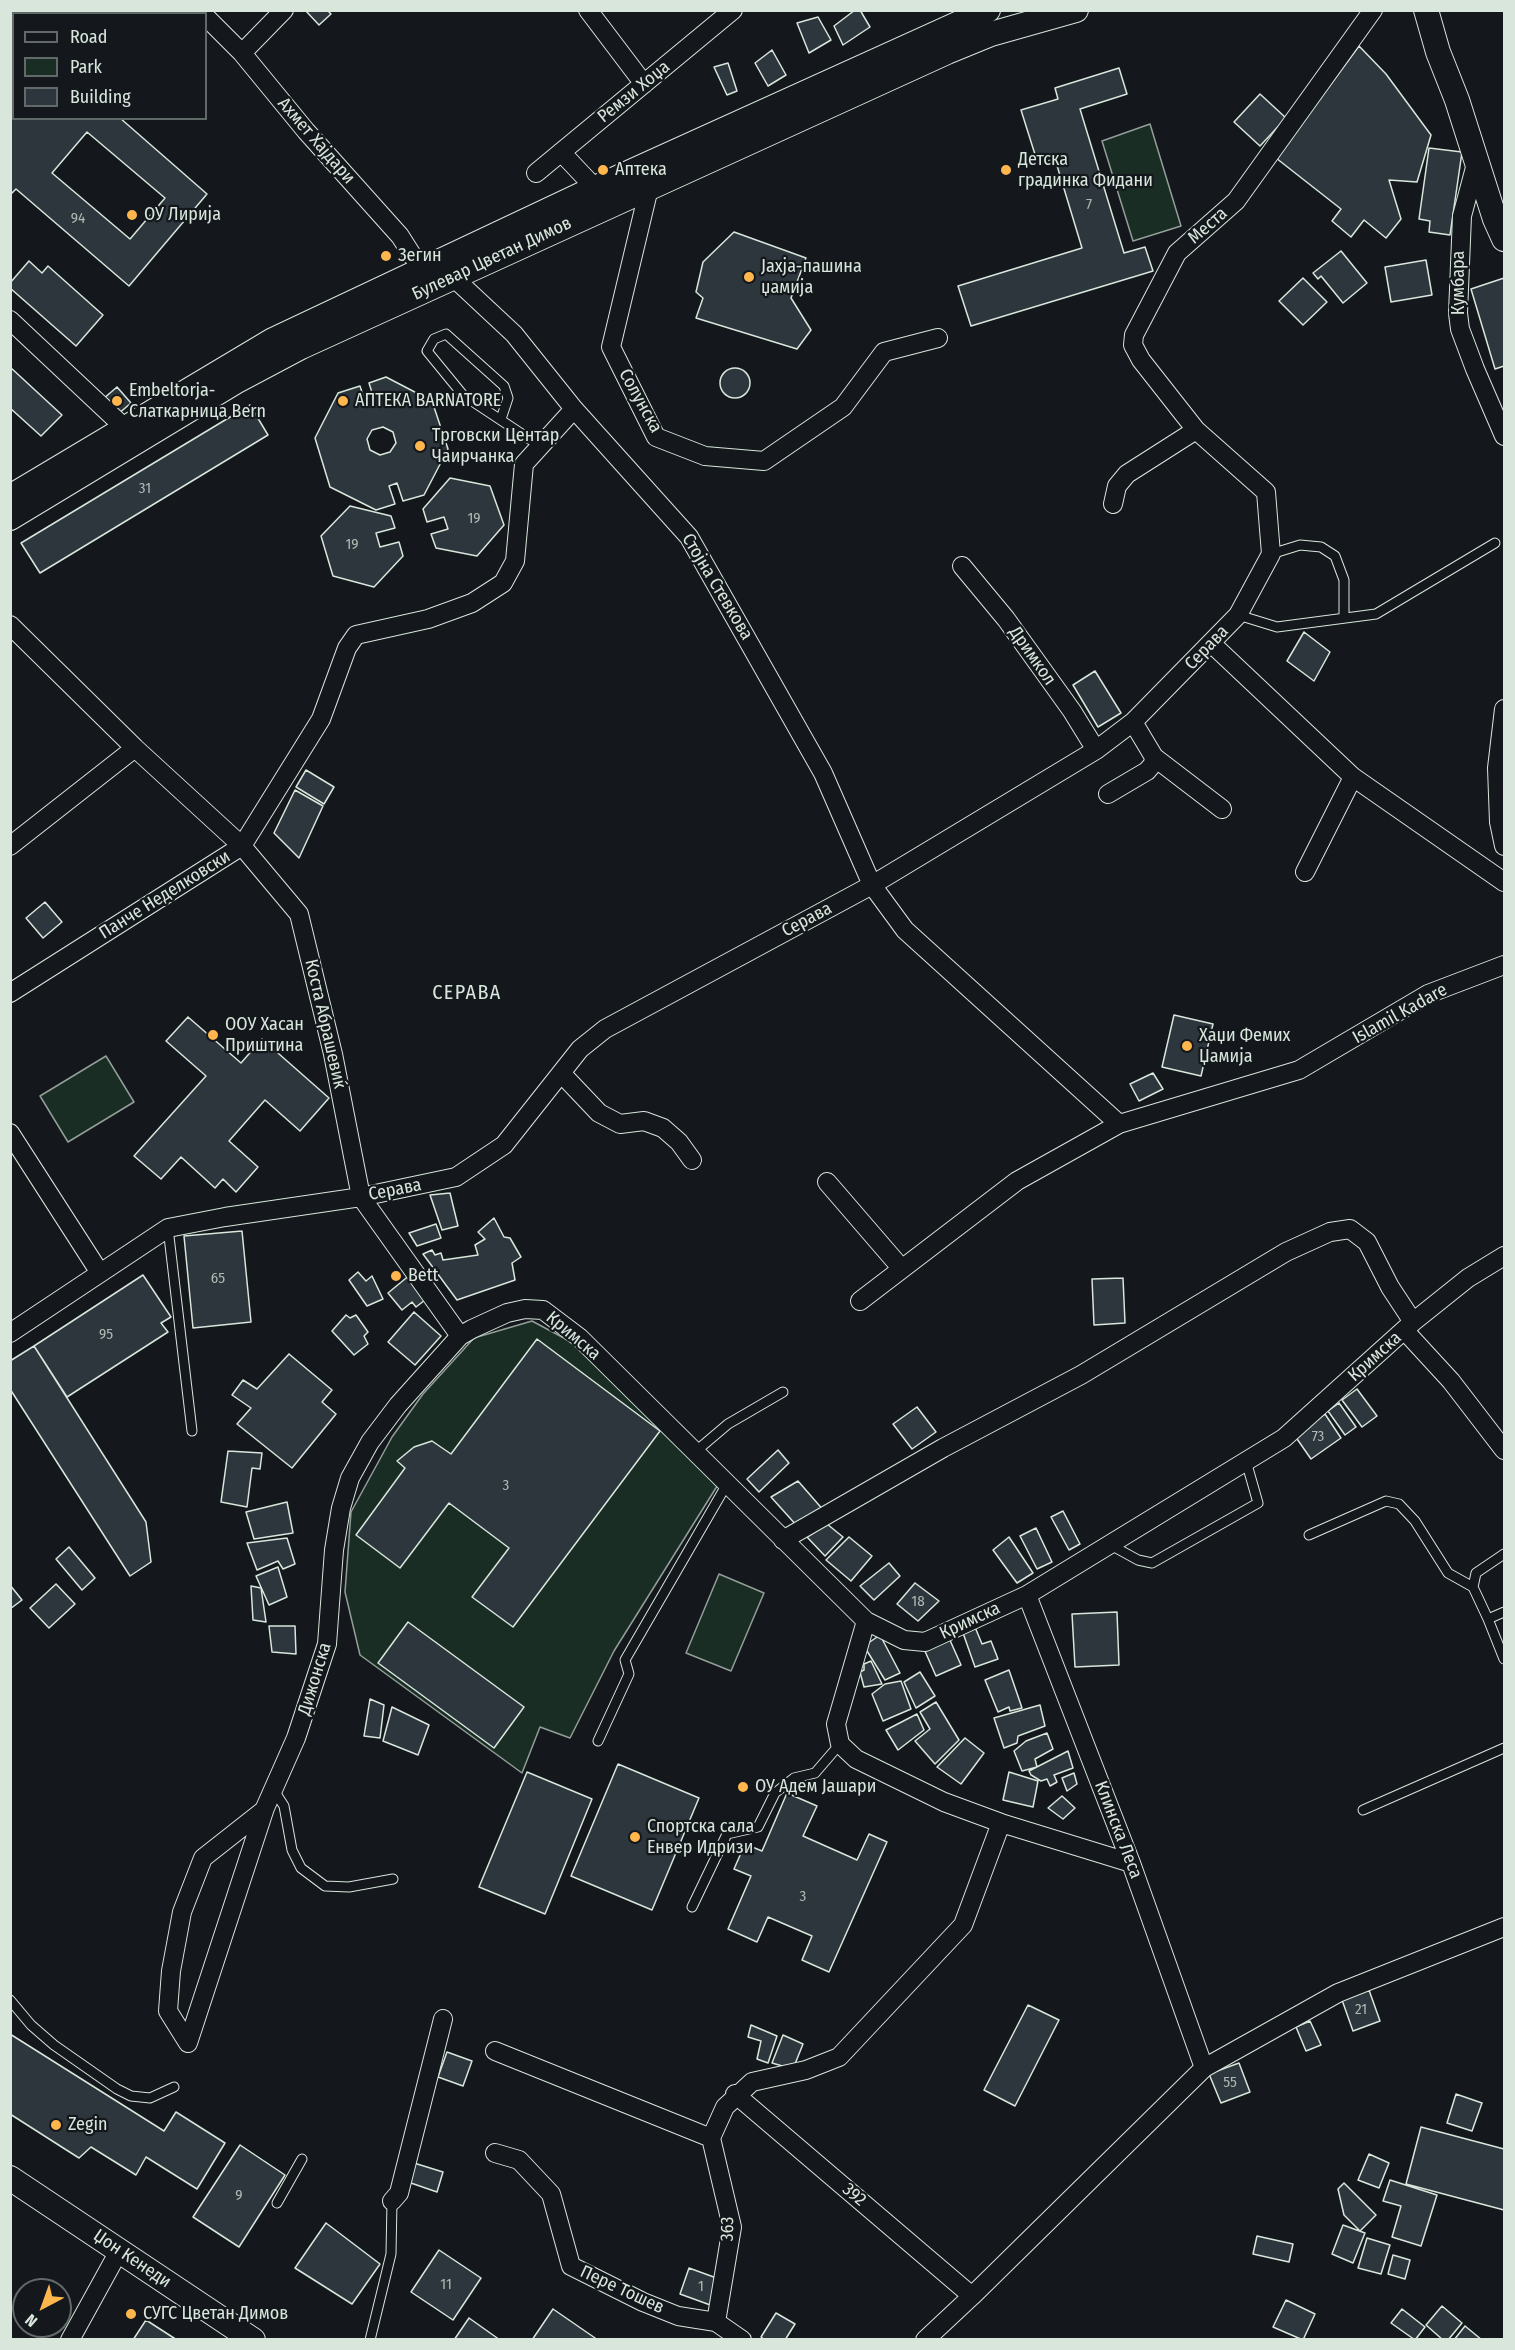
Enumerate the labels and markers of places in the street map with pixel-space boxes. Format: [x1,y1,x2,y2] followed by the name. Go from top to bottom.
[1018,149,1153,192] place label: Детска градинка Фидани
[615,159,667,181] place label: Аптека
[596,163,610,177] marker: Аптека
[999,163,1013,177] marker: Детска градинка Фидани
[144,204,221,226] place label: ОУ Лирија
[125,208,139,222] marker: ОУ Лирија
[398,245,442,267] place label: Зегин
[379,249,393,263] marker: Зегин
[761,256,862,298] place label: Јахја-пашина џамија
[742,270,756,284] marker: Јахја-пашина џамија
[129,380,266,422] place label: Embeltorja- Слаткарница Bern
[355,390,501,412] place label: АПТЕКА BARNATORE
[110,394,124,408] marker: Embeltorja- Слаткарница Bern
[336,394,350,408] marker: АПТЕКА BARNATORE
[432,425,559,468] place label: Трговски Центар Чаирчанка
[413,439,427,453] marker: Трговски Центар Чаирчанка
[225,1014,304,1056] place label: ООУ Хасан Приштина
[1199,1025,1290,1068] place label: Хаџи Фемих Џамија
[206,1028,220,1042] marker: ООУ Хасан Приштина
[1180,1039,1194,1053] marker: Хаџи Фемих Џамија
[408,1265,439,1287] place label: Bett
[389,1269,403,1283] marker: Bett
[755,1776,876,1798] place label: ОУ Адем Јашари
[736,1780,750,1794] marker: ОУ Адем Јашари
[647,1816,754,1858] place label: Спортска сала Енвер Идризи
[628,1830,642,1844] marker: Спортска сала Енвер Идризи
[68,2114,107,2136] place label: Zegin
[49,2118,63,2132] marker: Zegin
[143,2303,288,2325] place label: СУГС Цветан Димов
[124,2307,138,2321] marker: СУГС Цветан Димов

